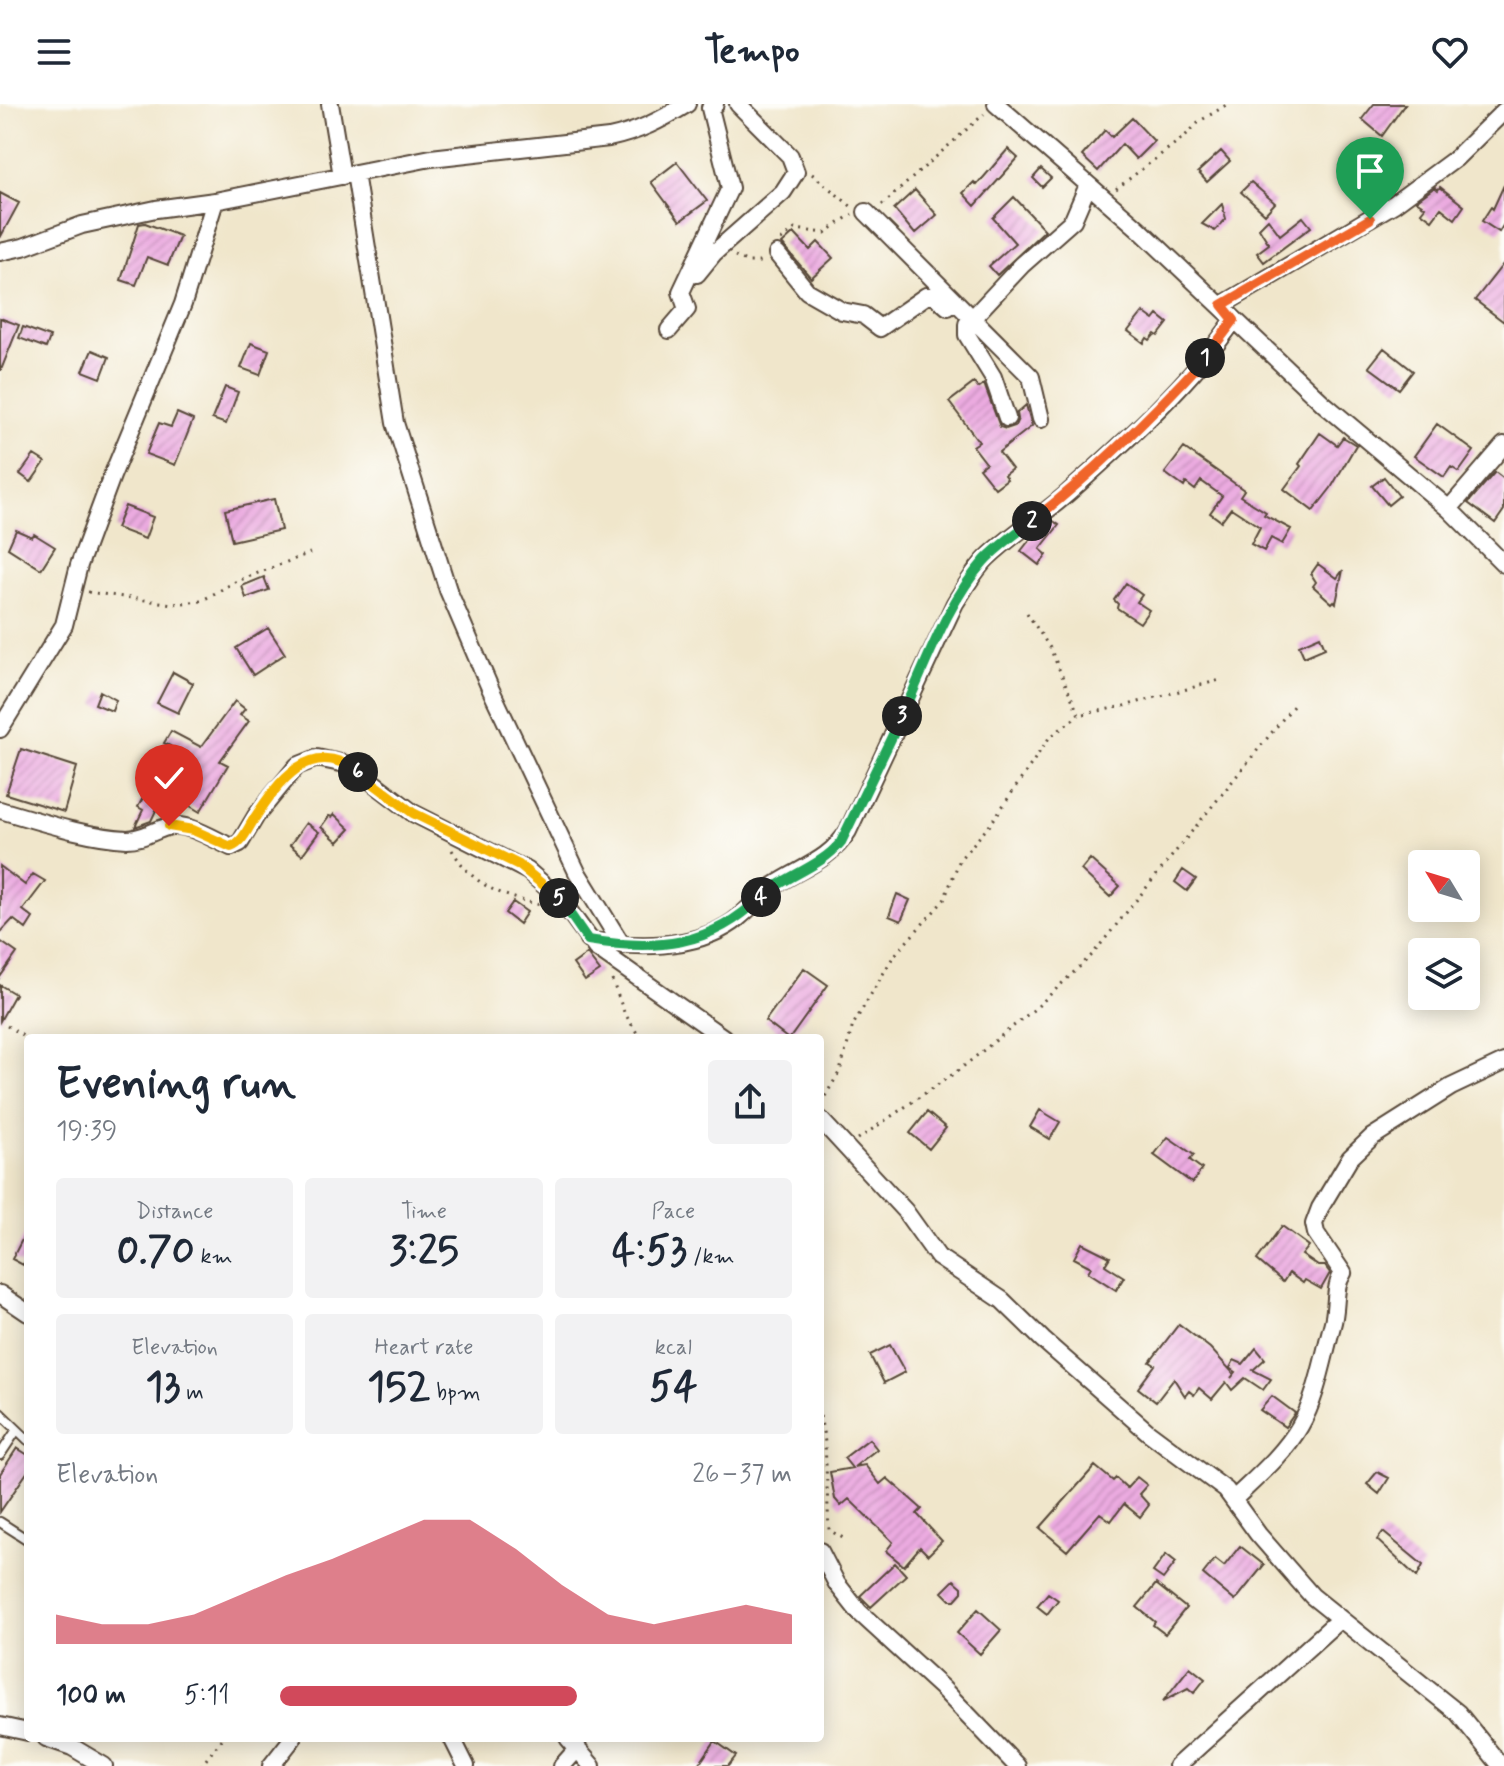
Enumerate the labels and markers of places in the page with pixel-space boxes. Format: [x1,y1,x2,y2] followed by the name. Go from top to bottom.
[1336,137,1404,219] pin
[1185,338,1225,378] pin: 1
[1012,501,1052,541] pin: 2
[882,696,922,736] pin: 3
[135,744,203,826] pin
[338,752,378,792] pin: 6
[741,877,781,917] pin: 4
[539,878,579,918] pin: 5

